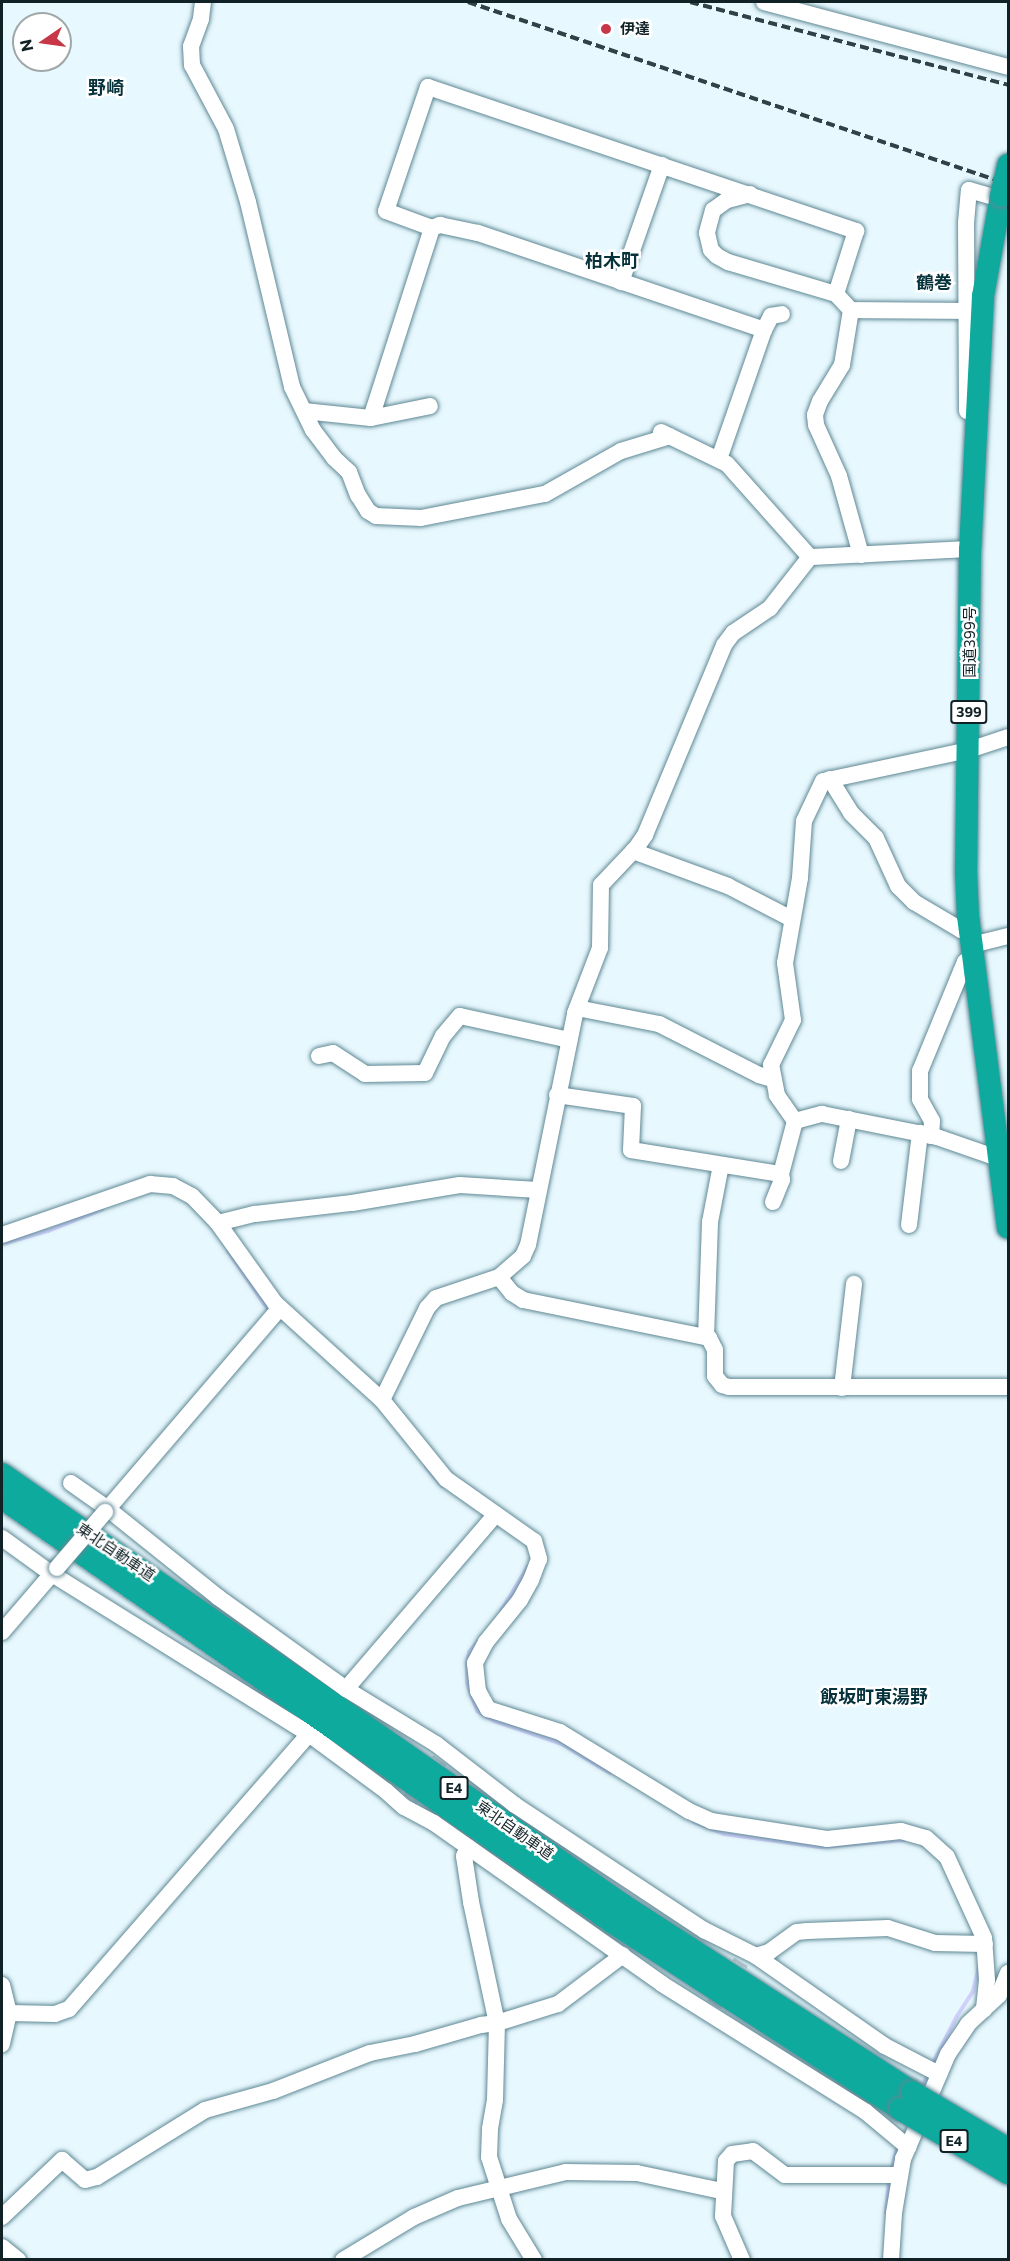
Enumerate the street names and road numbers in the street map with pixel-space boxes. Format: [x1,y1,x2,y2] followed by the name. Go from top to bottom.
[961,606,979,678] street label: 国道399号
[950,701,988,723] road number: 399
[74,1519,158,1585] street label: 東北自動車道
[439,1777,469,1799] road number: E4
[473,1797,557,1863] street label: 東北自動車道
[939,2130,969,2152] road number: E4

